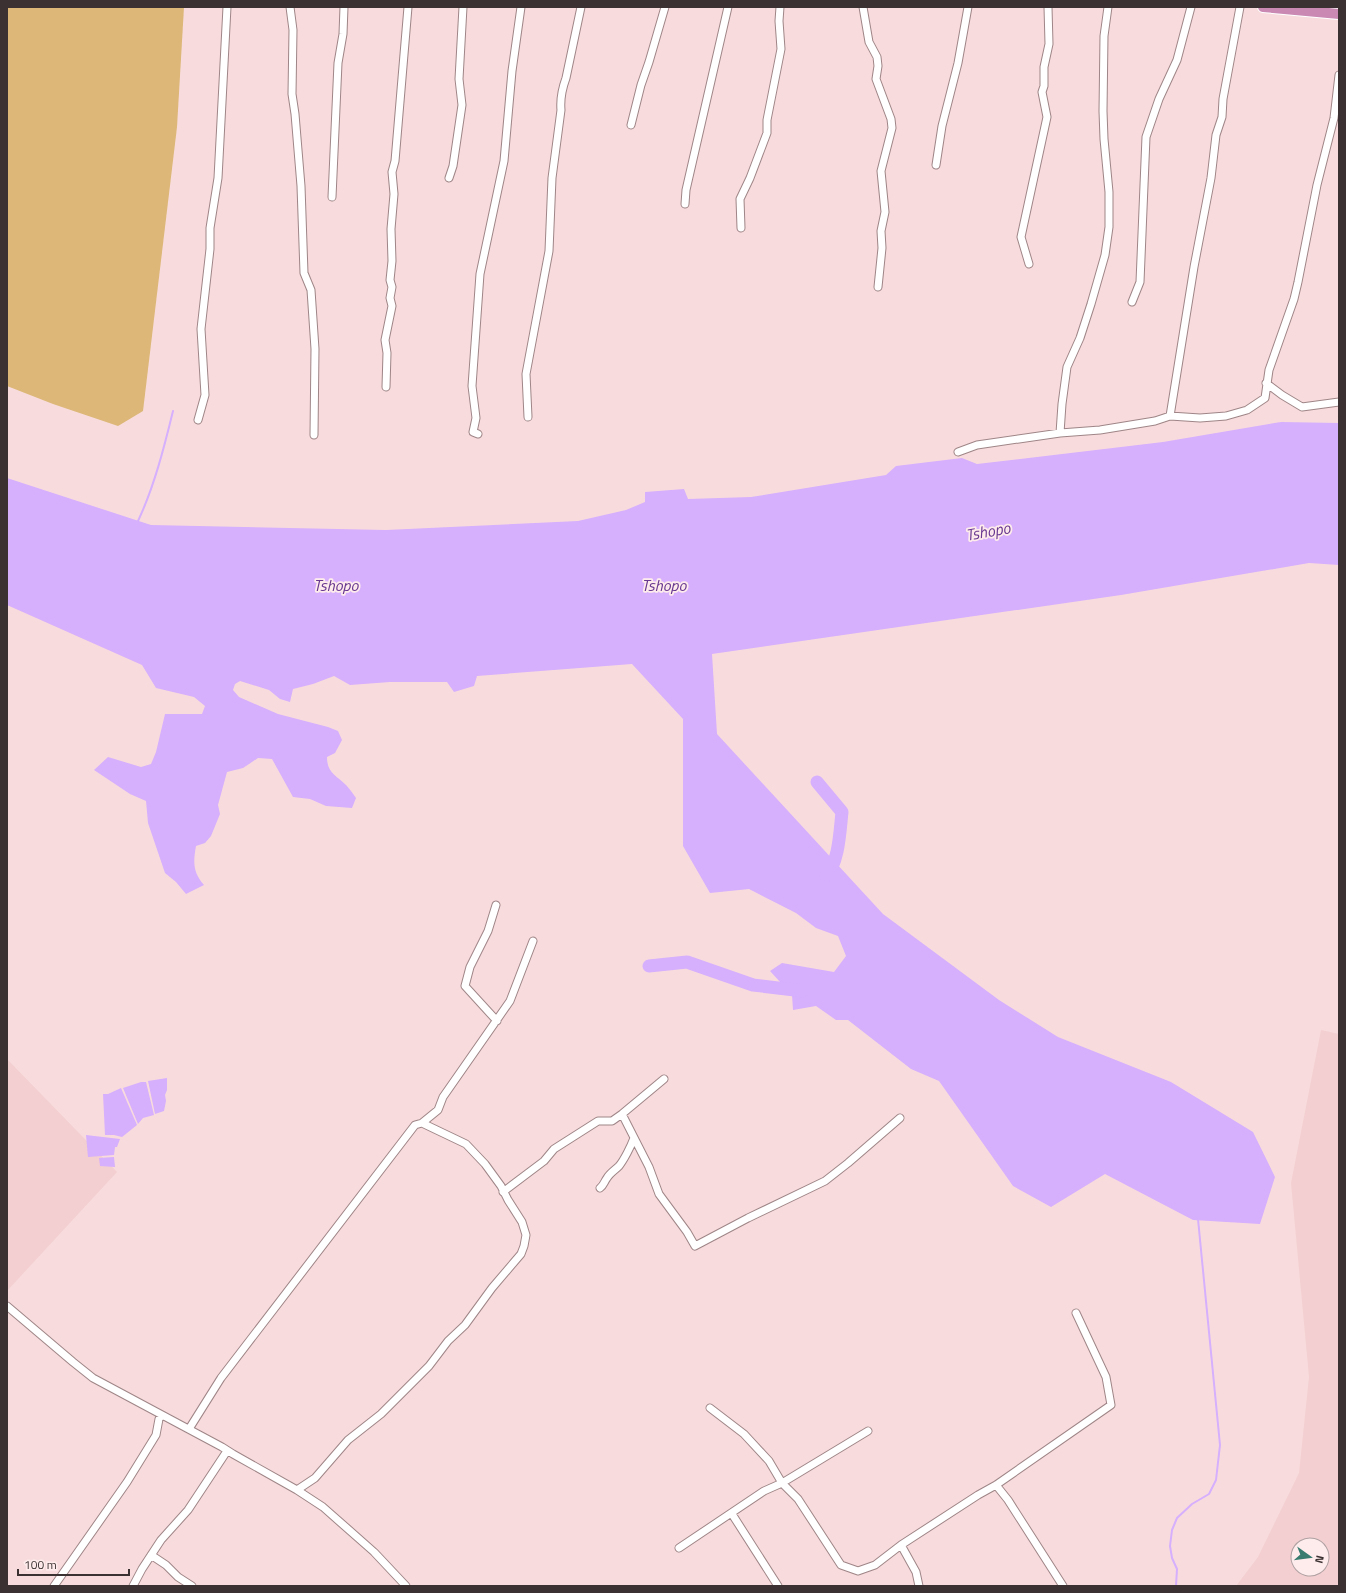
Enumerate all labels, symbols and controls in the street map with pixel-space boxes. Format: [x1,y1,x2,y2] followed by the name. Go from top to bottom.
[964,515,1013,547] water label: Tshopo
[314,573,360,597] water label: Tshopo
[642,573,688,597] water label: Tshopo
[1290,1537,1330,1577] north arrow
[18,1551,129,1577] scale bar
[1311,1554,1328,1565] text: N
[24,1555,57,1574] text: 100 m

